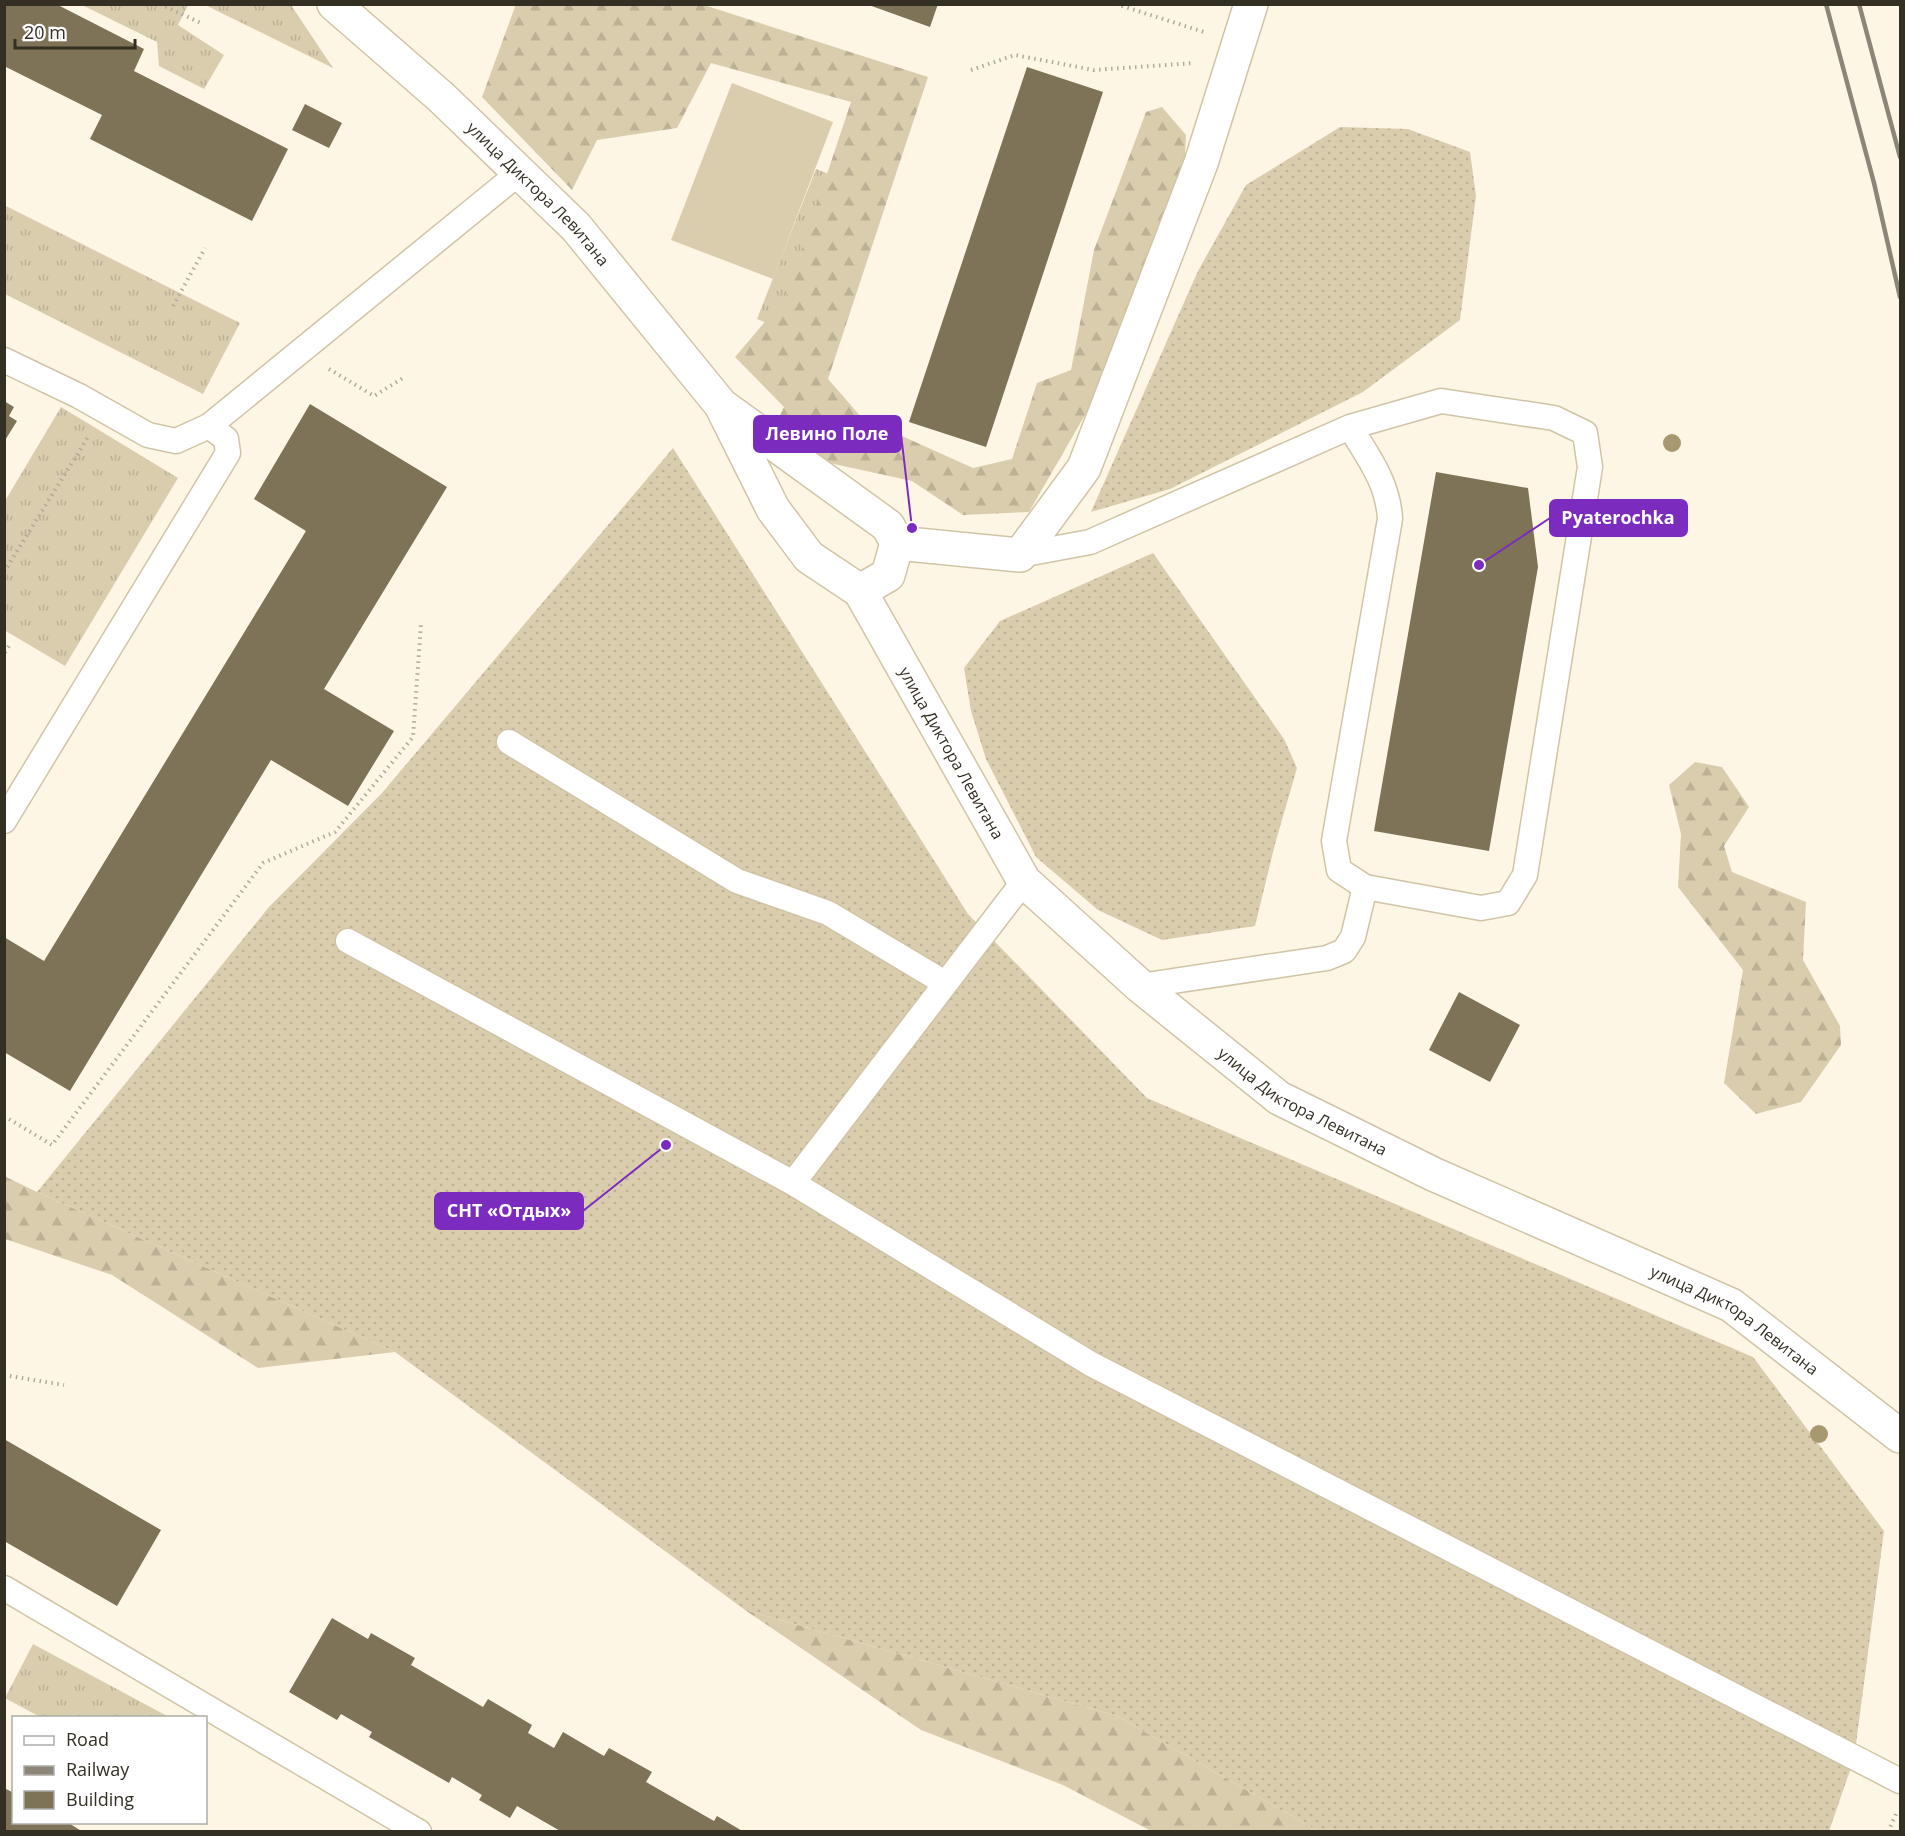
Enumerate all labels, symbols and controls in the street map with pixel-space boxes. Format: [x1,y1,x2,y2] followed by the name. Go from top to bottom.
[15,12,135,50] scale bar
[24,20,66,44] text: 20 m
[462,117,614,271] street label: улица Диктора Левитана
[754,416,901,452] callout: Левино Поле
[766,421,888,445] text: Левино Поле
[1550,500,1687,536] callout: Pyaterochka
[1561,505,1675,529] text: Pyaterochka
[894,663,1009,843] street label: улица Диктора Левитана
[1213,1042,1391,1161] street label: улица Диктора Левитана
[435,1193,583,1229] callout: СНТ «Отдых»
[447,1198,571,1222] text: СНТ «Отдых»
[1647,1260,1823,1380] street label: улица Диктора Левитана
[12,1716,207,1824] legend
[66,1727,109,1751] text: Road
[66,1757,130,1781] text: Railway
[66,1787,134,1811] text: Building

